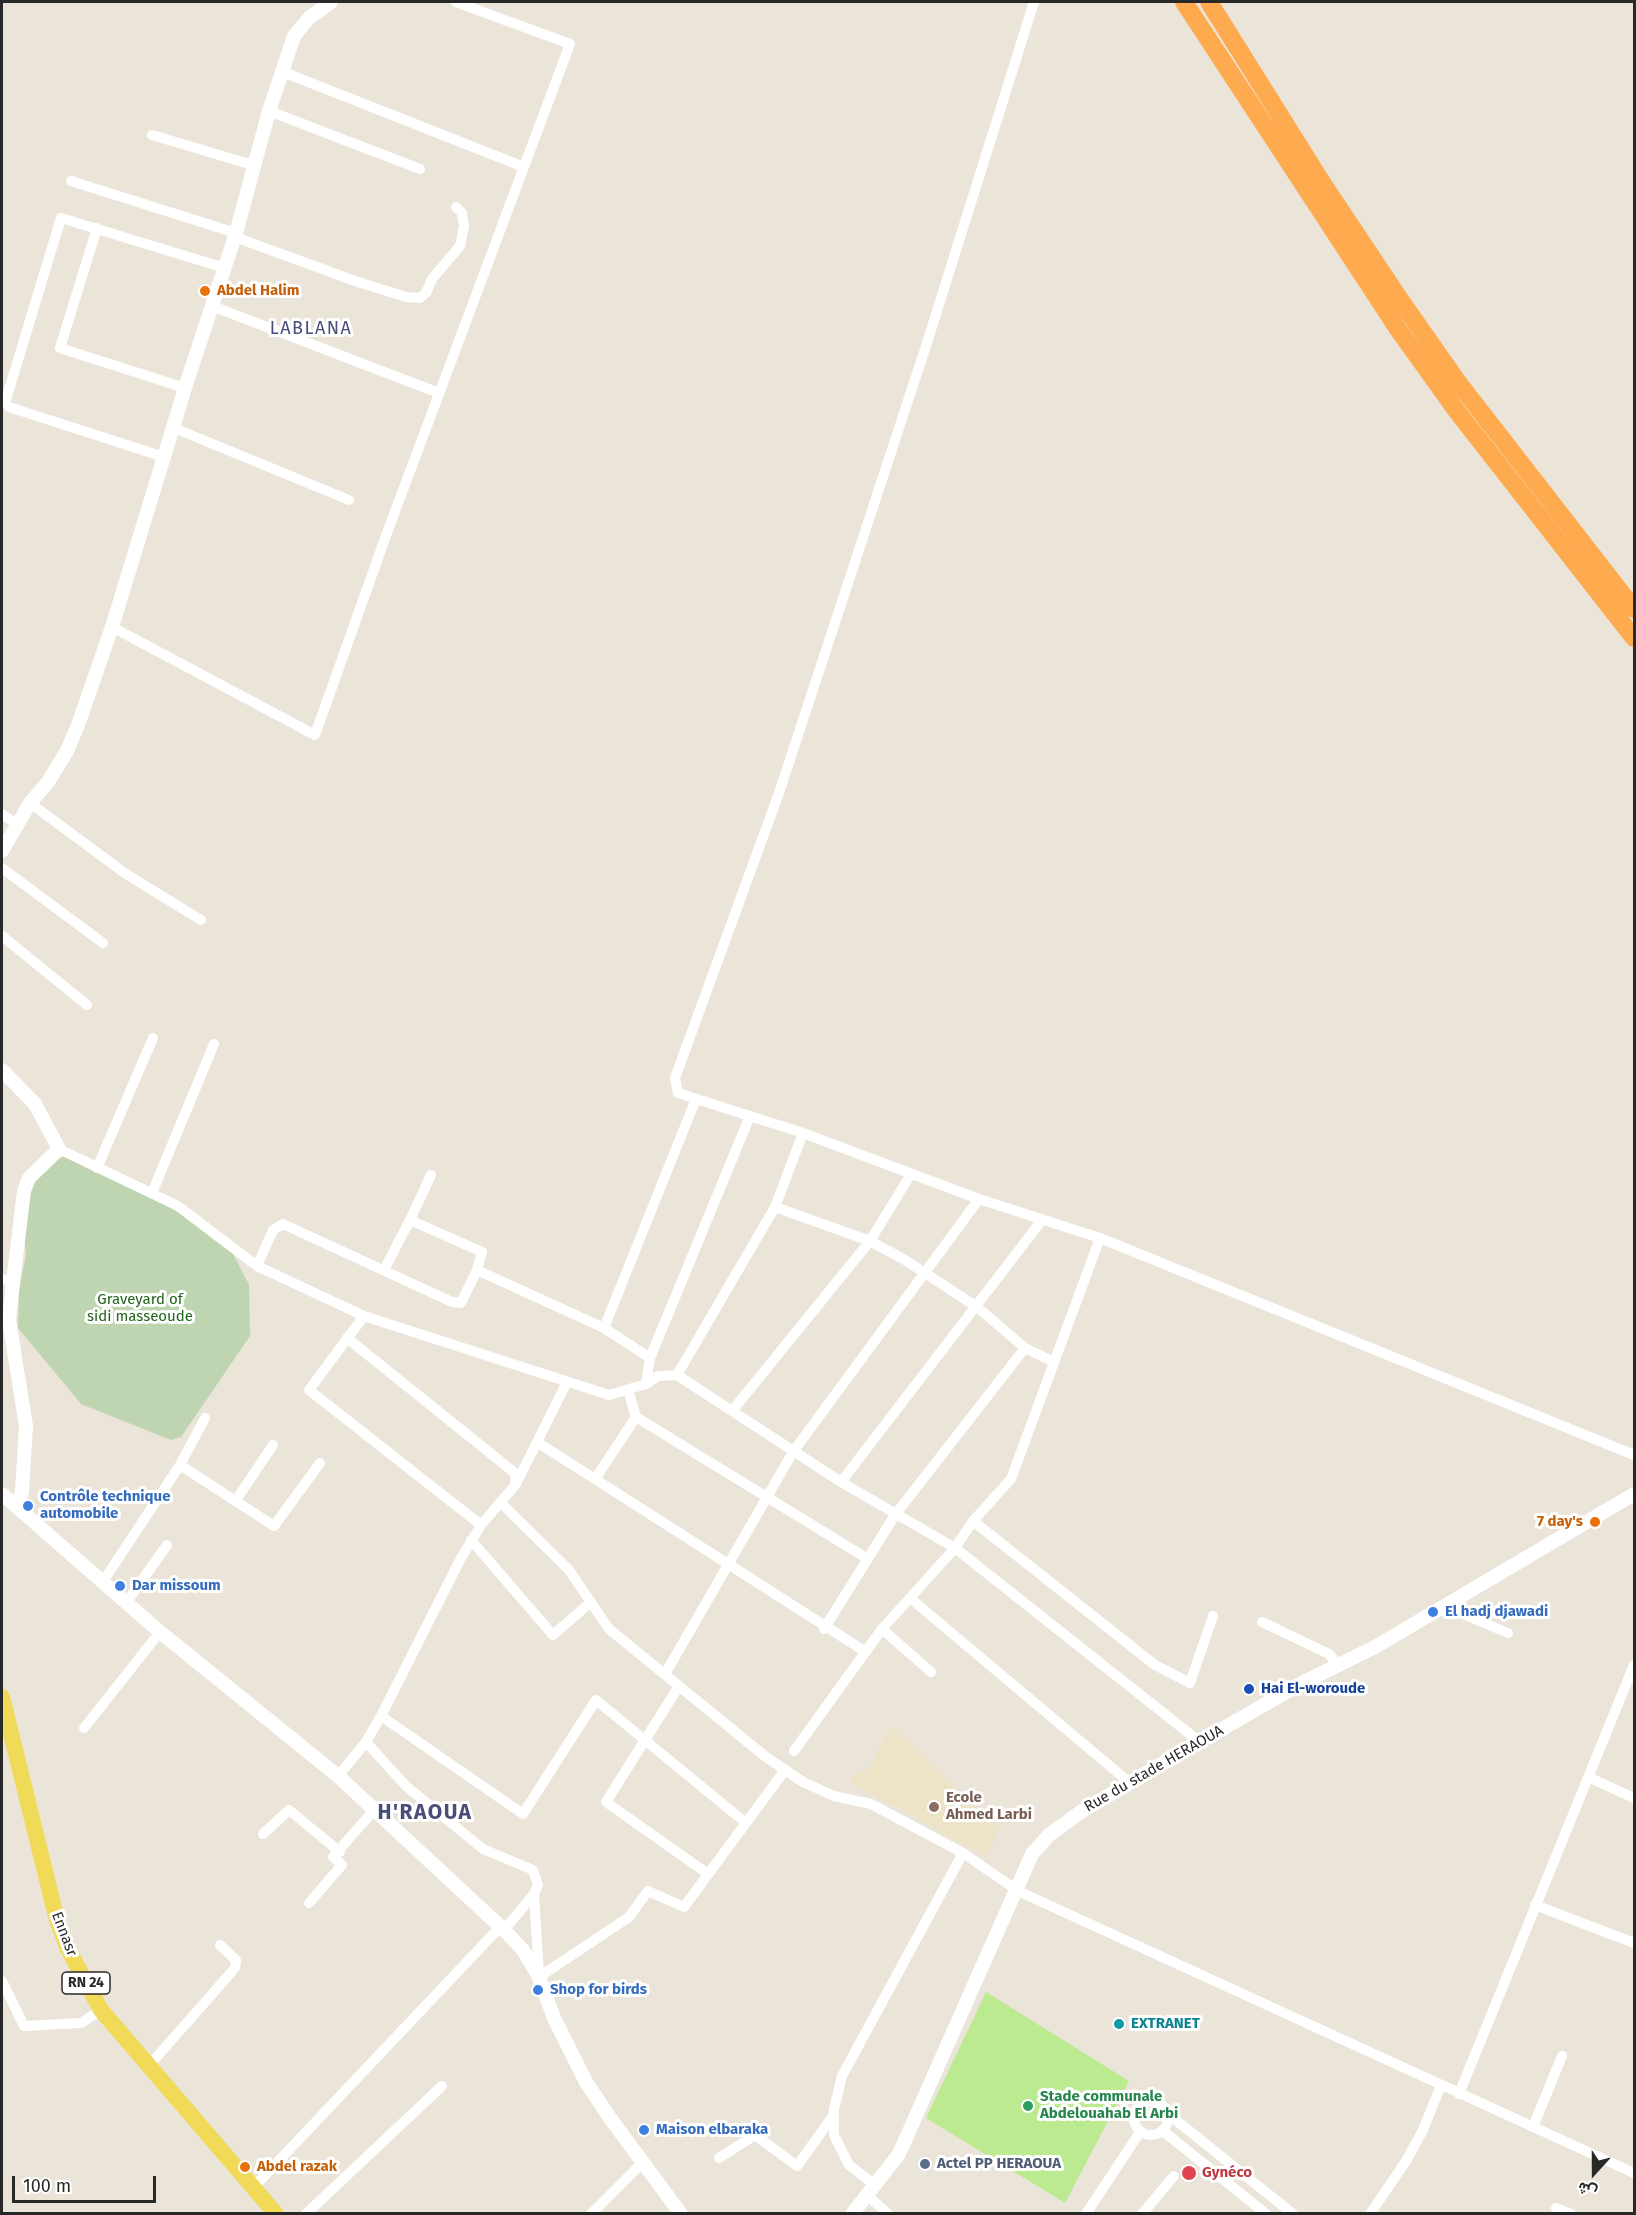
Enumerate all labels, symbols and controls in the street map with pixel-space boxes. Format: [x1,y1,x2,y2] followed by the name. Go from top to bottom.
[217,282,300,300] place label: Abdel Halim
[198,284,212,298] marker: Abdel Halim
[270,318,352,340] district label: LABLANA
[87,1291,193,1326] park label: Graveyard of sidi masseoude
[40,1488,170,1523] place label: Contrôle technique automobile
[21,1499,35,1513] marker: Contrôle technique automobile
[1537,1513,1583,1531] place label: 7 day's
[1588,1515,1602,1529] marker: 7 day's
[132,1577,221,1595] place label: Dar missoum
[113,1579,127,1593] marker: Dar missoum
[1445,1603,1548,1621] place label: El hadj djawadi
[1426,1605,1440,1619] marker: El hadj djawadi
[1261,1680,1365,1698] place label: Hai El-woroude
[1242,1682,1256,1696] marker: Hai El-woroude
[1081,1722,1227,1816] street label: Rue du stade HERAOUA
[946,1789,1032,1824] place label: Ecole Ahmed Larbi
[378,1800,472,1826] district label: H'RAOUA
[927,1800,941,1814] marker: Ecole Ahmed Larbi
[47,1909,81,1959] street label: Ennasr
[62,1972,110,1994] road number: RN 24
[550,1981,647,1999] place label: Shop for birds
[531,1983,545,1997] marker: Shop for birds
[1131,2015,1200,2033] place label: EXTRANET
[1112,2017,1126,2031] marker: EXTRANET
[1040,2088,1178,2123] place label: Stade communale Abdelouahab El Arbi
[1021,2099,1035,2113] marker: Stade communale Abdelouahab El Arbi
[656,2121,768,2139] place label: Maison elbaraka
[637,2123,651,2137] marker: Maison elbaraka
[1564,2143,1624,2203] north arrow
[937,2155,1061,2173] place label: Actel PP HERAOUA
[918,2157,932,2171] marker: Actel PP HERAOUA
[257,2158,337,2176] place label: Abdel razak
[238,2160,252,2174] marker: Abdel razak
[15,2164,159,2202] scale bar
[1180,2164,1198,2182] marker: Gynéco
[1202,2164,1252,2182] place label: Gynéco
[23,2175,71,2197] text: 100 m
[1575,2178,1600,2203] text: ش

